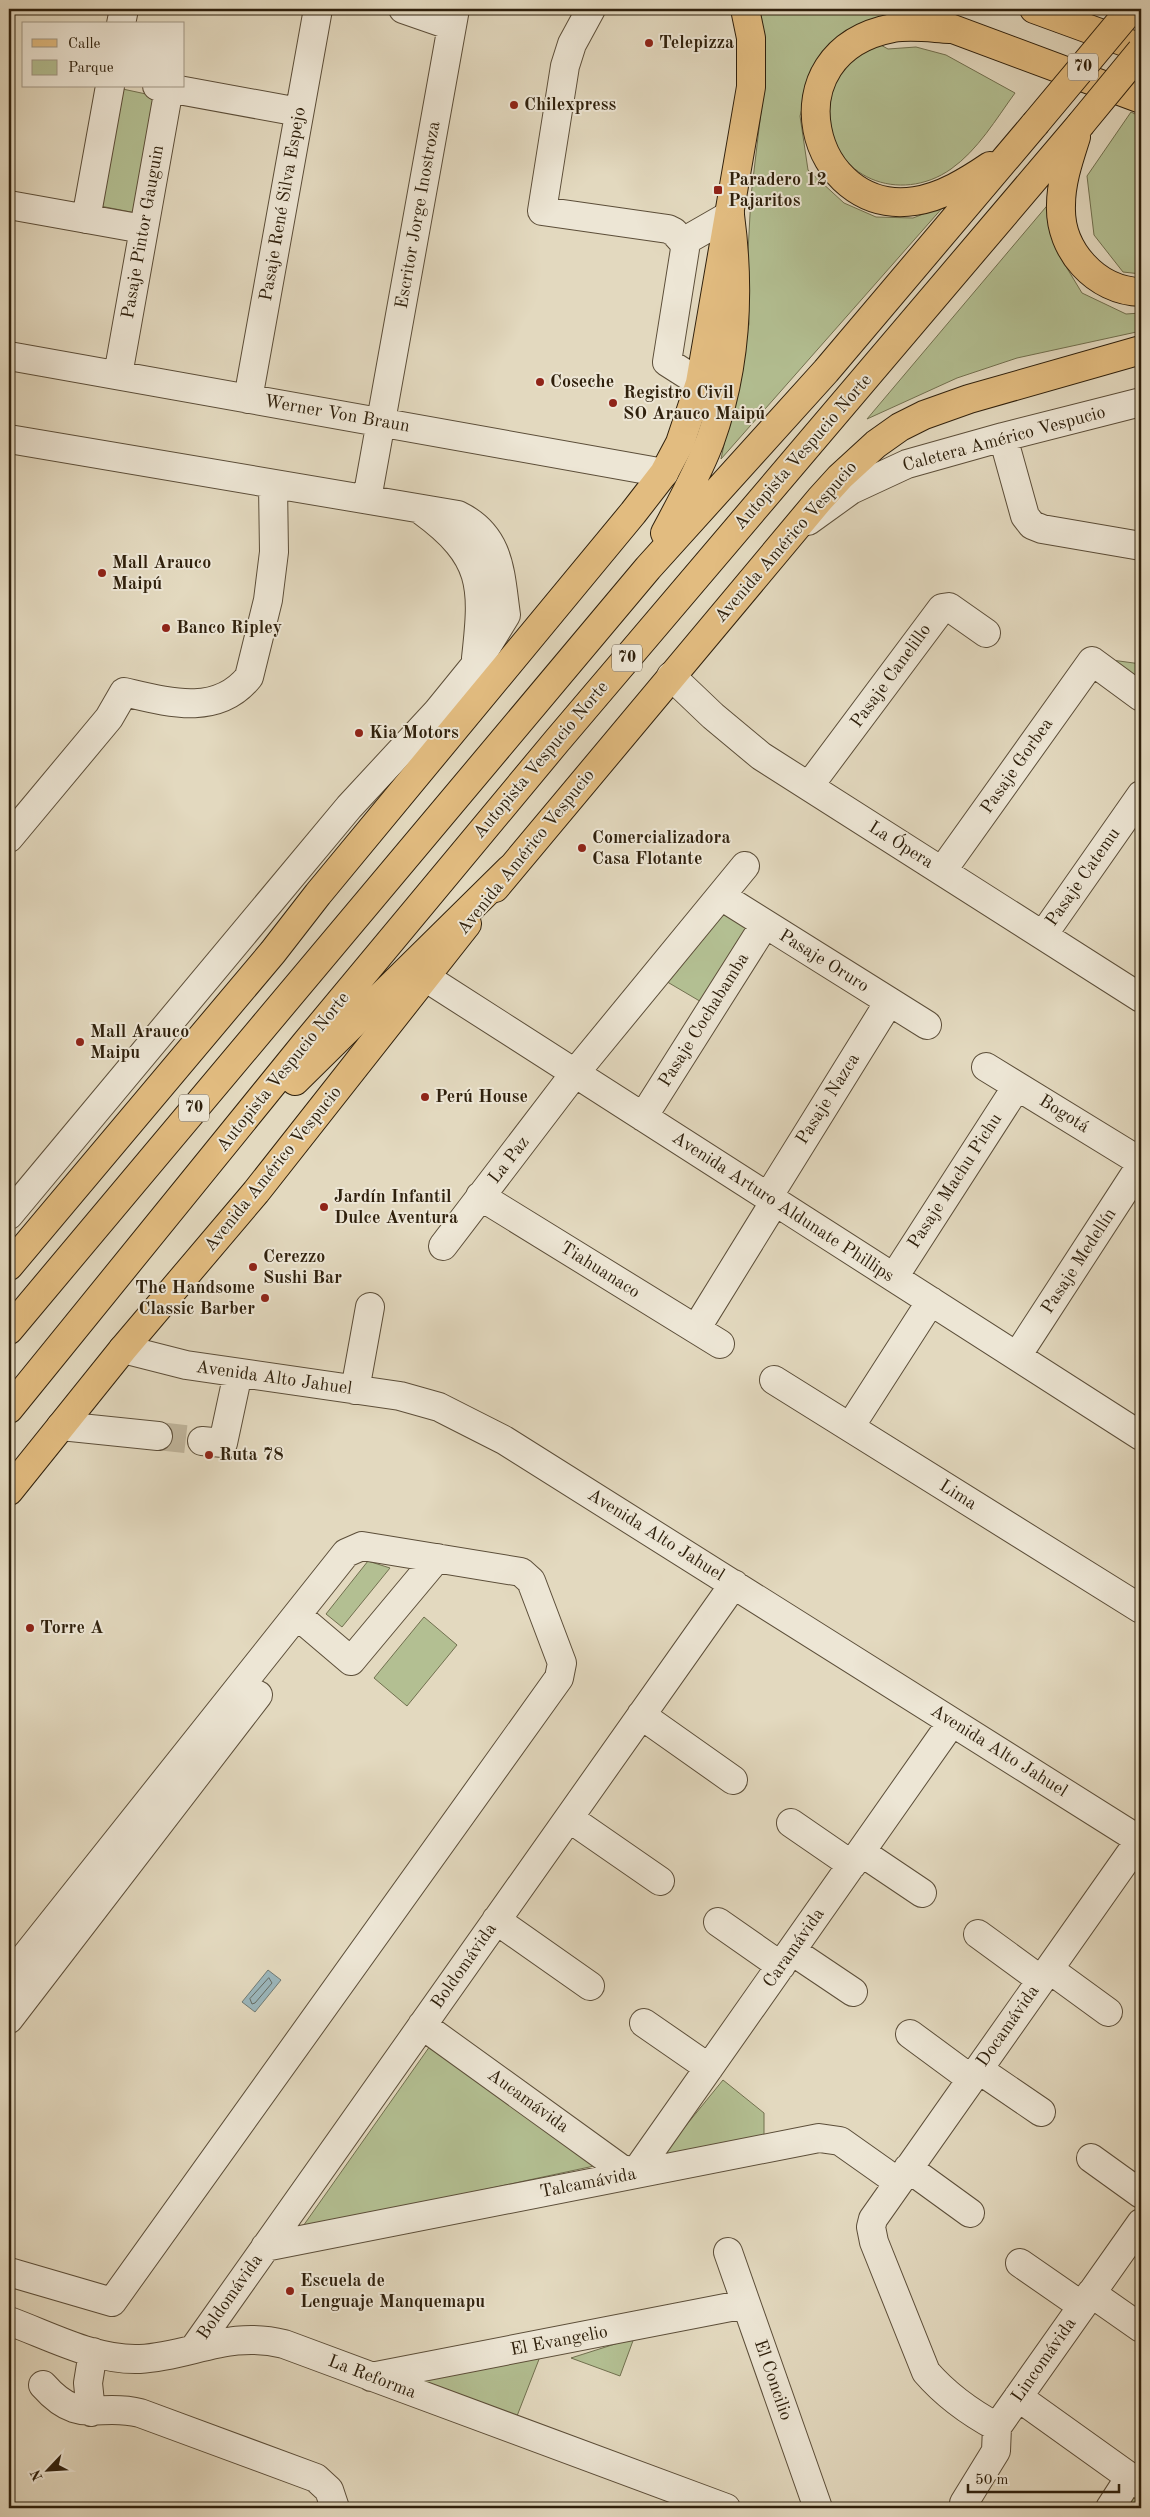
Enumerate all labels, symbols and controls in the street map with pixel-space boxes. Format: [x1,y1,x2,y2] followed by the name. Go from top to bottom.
[22,22,185,88] legend
[659,34,734,52] place label: Telepizza
[68,37,101,52] text: Calle
[643,37,655,49] marker: Telepizza
[1068,54,1098,80] road number: 70
[68,61,114,76] text: Parque
[524,96,617,114] place label: Chilexpress
[508,99,520,111] marker: Chilexpress
[257,106,309,302] street label: Pasaje René Silva Espejo
[393,120,443,310] street label: Escritor Jorge Inostroza
[119,144,167,320] street label: Pasaje Pintor Gauguin
[728,171,827,210] place label: Paradero 12 Pajaritos
[712,184,724,196] marker: Paradero 12 Pajaritos
[731,371,875,533] street label: Autopista Vespucio Norte
[550,373,614,391] place label: Coseche
[534,376,546,388] marker: Coseche
[623,384,765,423] place label: Registro Civil SO Arauco Maipú
[263,392,411,436] street label: Werner Von Braun
[607,397,619,409] marker: Registro Civil SO Arauco Maipú
[901,403,1107,475] street label: Caletera Américo Vespucio
[711,458,861,626] street label: Avenida Américo Vespucio
[112,554,211,593] place label: Mall Arauco Maipú
[96,567,108,579] marker: Mall Arauco Maipú
[176,619,282,637] place label: Banco Ripley
[847,621,935,731] street label: Pasaje Canelillo
[160,622,172,634] marker: Banco Ripley
[612,644,642,671] road number: 70
[470,678,612,842] street label: Autopista Vespucio Norte
[978,715,1056,817] street label: Pasaje Gorbea
[369,724,459,742] place label: Kia Motors
[353,727,365,739] marker: Kia Motors
[454,766,598,938] street label: Avenida Américo Vespucio
[866,814,939,872] street label: La Ópera
[1042,824,1124,929] street label: Pasaje Catemu
[592,829,731,868] place label: Comercializadora Casa Flotante
[576,842,588,854] marker: Comercializadora Casa Flotante
[776,926,872,996] street label: Pasaje Oruro
[656,950,753,1090] street label: Pasaje Cochabamba
[213,989,353,1155] street label: Autopista Vespucio Norte
[90,1023,189,1062] place label: Mall Arauco Maipu
[74,1036,86,1048] marker: Mall Arauco Maipu
[793,1050,863,1148] street label: Pasaje Nazca
[201,1083,345,1255] street label: Avenida Américo Vespucio
[435,1088,528,1106] place label: Perú House
[419,1091,431,1103] marker: Perú House
[1036,1092,1092,1136] street label: Bogotá
[179,1094,209,1122] road number: 70
[905,1110,1005,1252] street label: Pasaje Machu Pichu
[669,1129,897,1286] street label: Avenida Arturo Aldunate Phillips
[485,1133,533,1187] street label: La Paz
[334,1188,458,1227] place label: Jardín Infantil Dulce Aventura
[318,1201,330,1213] marker: Jardín Infantil Dulce Aventura
[1038,1205,1120,1317] street label: Pasaje Medellín
[557,1238,643,1302] street label: Tiahuanaco
[263,1248,342,1287] place label: Cerezzo Sushi Bar
[247,1261,259,1273] marker: Cerezzo Sushi Bar
[135,1279,255,1318] place label: The Handsome Classic Barber
[259,1292,271,1304] marker: The Handsome Classic Barber
[195,1358,353,1398] street label: Avenida Alto Jahuel
[219,1446,284,1464] place label: Ruta 78
[203,1449,215,1461] marker: Ruta 78
[936,1477,980,1513] street label: Lima
[584,1486,728,1584] street label: Avenida Alto Jahuel
[40,1619,104,1637] place label: Torre A
[24,1622,36,1634] marker: Torre A
[927,1702,1071,1800] street label: Avenida Alto Jahuel
[760,1905,828,1991] street label: Caramávida
[428,1920,500,2012] street label: Boldomávida
[973,1982,1043,2070] street label: Docamávida
[484,2066,572,2136] street label: Aucamávida
[538,2165,638,2201] street label: Talcamávida
[194,2251,266,2343] street label: Boldomávida
[300,2272,485,2311] place label: Escuela de Lenguaje Manquemapu
[284,2285,296,2297] marker: Escuela de Lenguaje Manquemapu
[1008,2314,1080,2406] street label: Lincomávida
[509,2323,609,2359] street label: El Evangelio
[751,2337,795,2423] street label: El Concilio
[326,2352,419,2402] street label: La Reforma
[22,2444,72,2494] north arrow
[968,2462,1119,2494] scale bar
[28,2467,46,2483] text: N
[975,2473,1009,2488] text: 50 m

